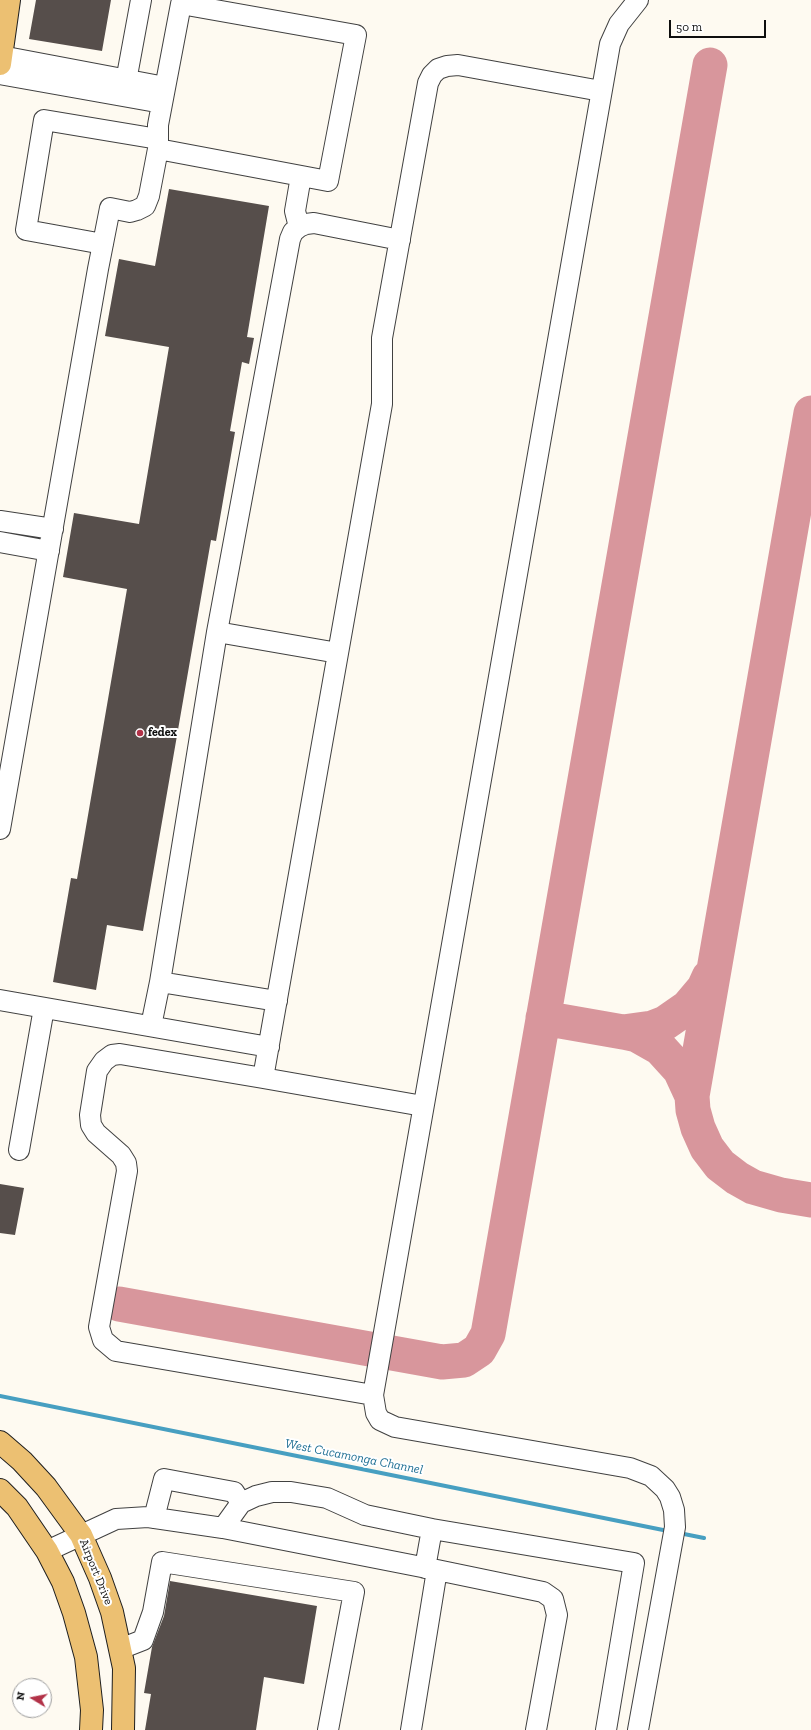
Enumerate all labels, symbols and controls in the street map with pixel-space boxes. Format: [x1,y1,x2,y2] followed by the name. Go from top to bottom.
[671,12,768,38] scale bar
[676,20,702,34] text: 50 m
[148,726,177,740] place label: fedex
[135,728,145,738] marker: fedex
[284,1436,424,1478] water label: West Cucamonga Channel
[76,1537,116,1607] street label: Airport Drive
[12,1678,52,1718] north arrow
[14,1691,28,1701] text: N

